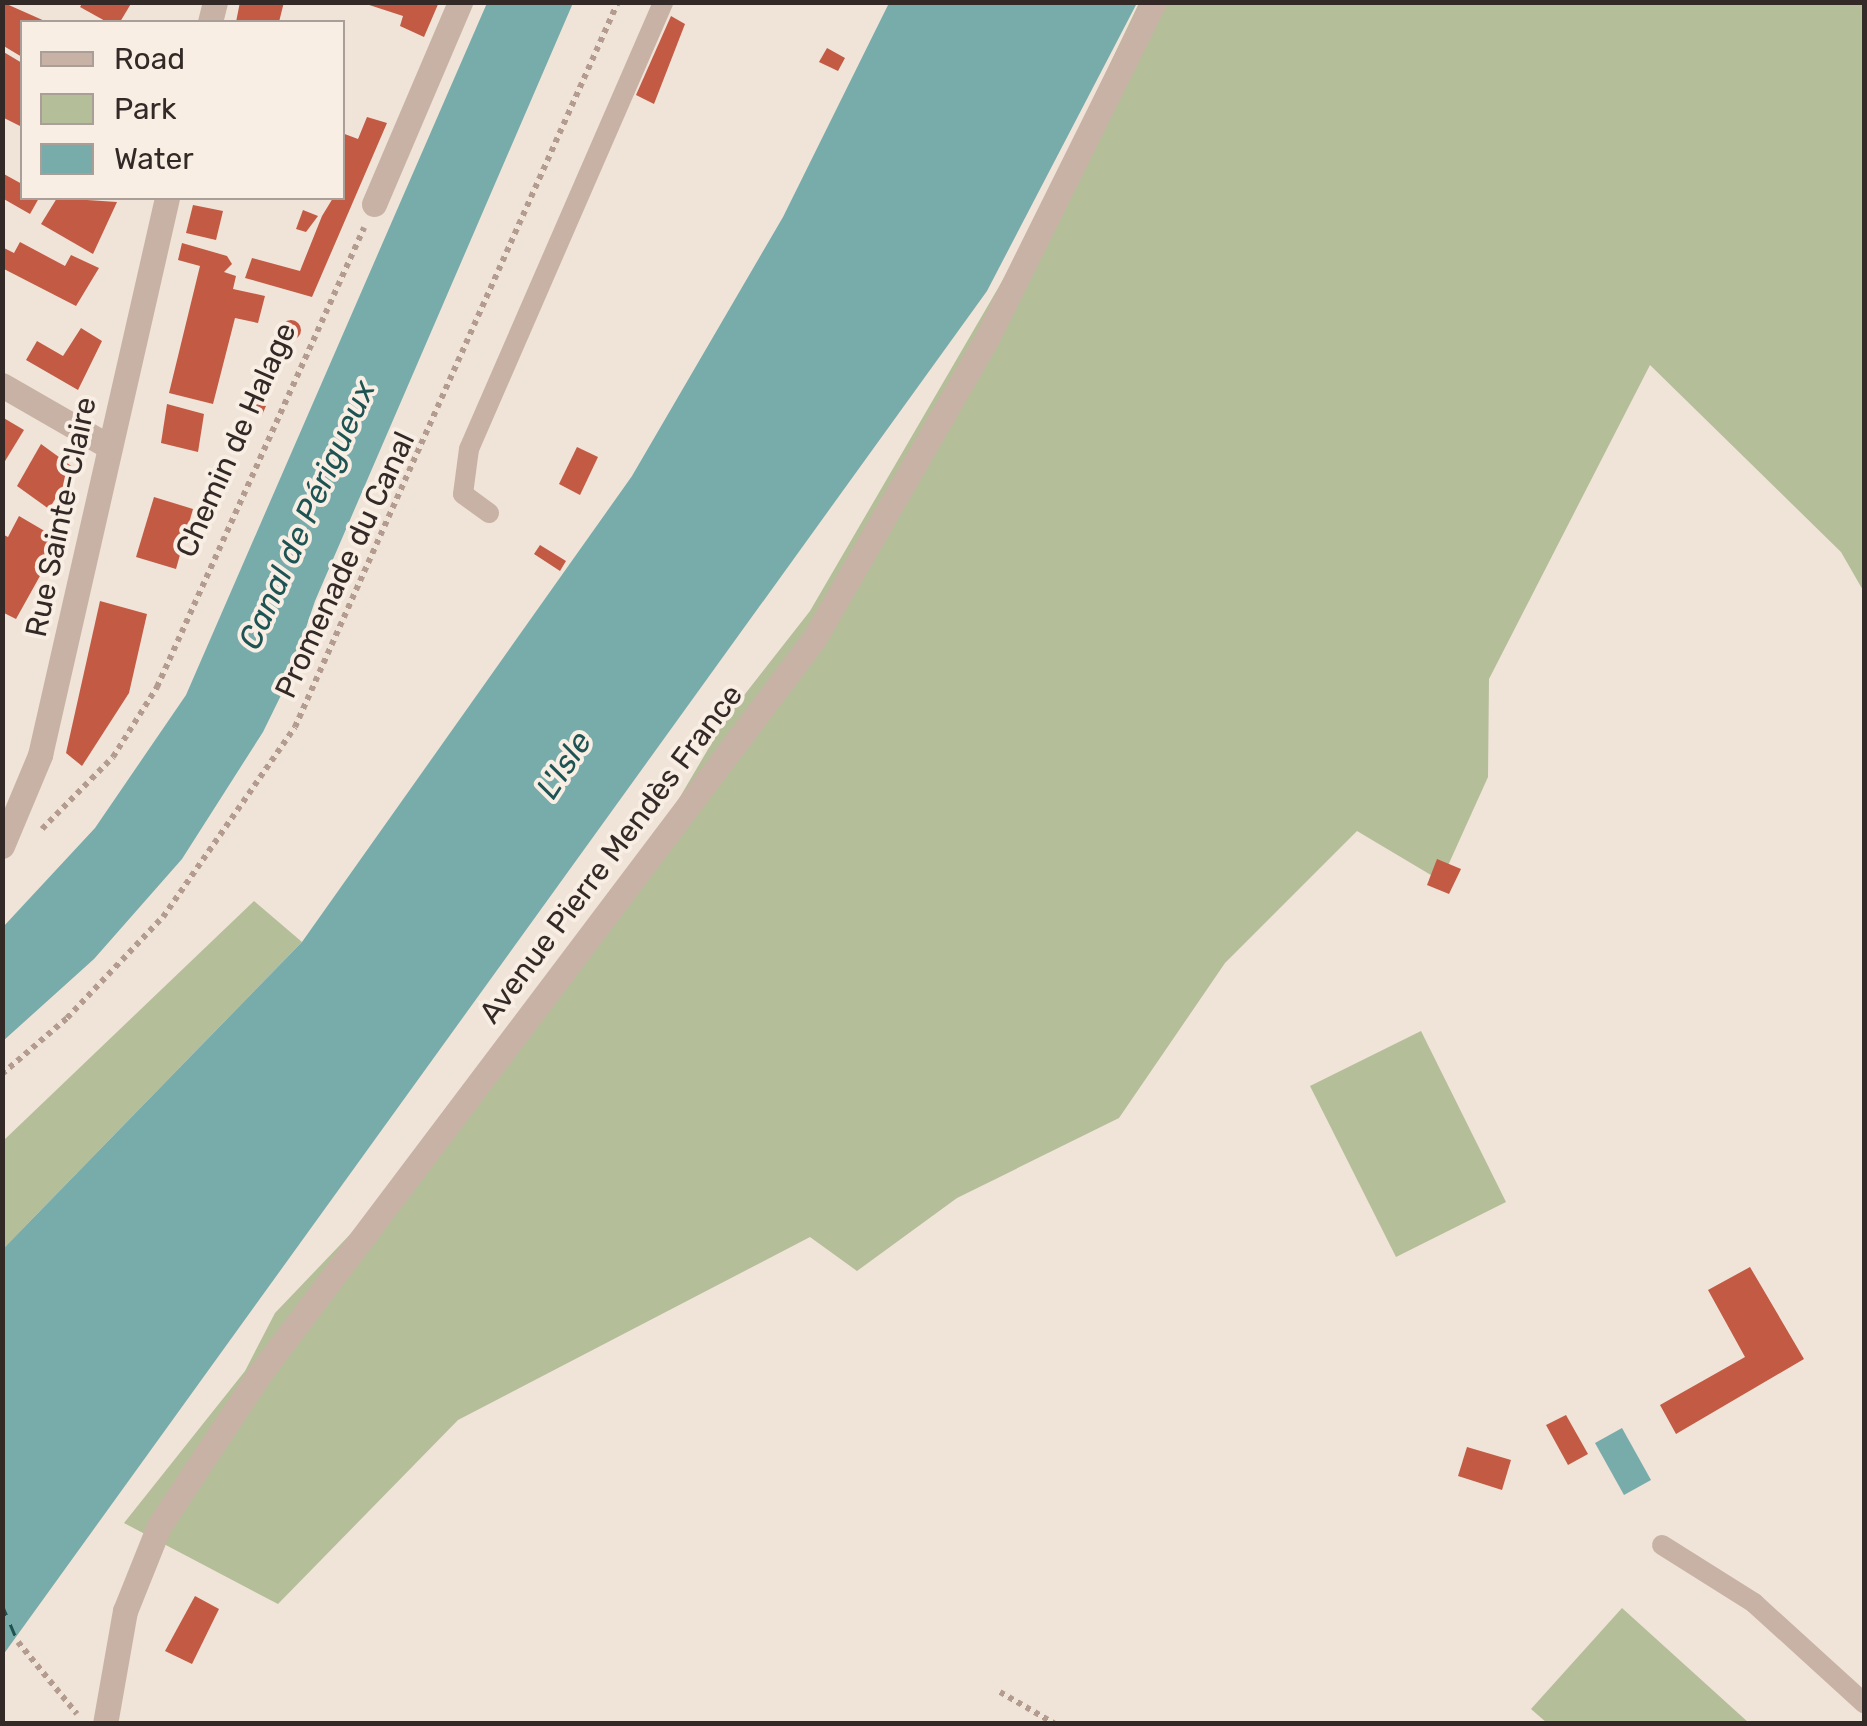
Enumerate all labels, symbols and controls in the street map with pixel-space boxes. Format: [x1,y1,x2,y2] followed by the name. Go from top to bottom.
[20,20,345,200] legend
[114,41,185,77] text: Road
[114,91,176,127] text: Park
[114,141,194,177] text: Water
[168,317,304,563] street label: Chemin de Halage
[230,375,384,655] water label: Canal de Périgueux
[18,394,104,640] street label: Rue Sainte-Claire
[267,426,423,704] street label: Promenade du Canal
[472,678,750,1030] street label: Avenue Pierre Mendès France
[528,724,600,806] water label: L'Isle

